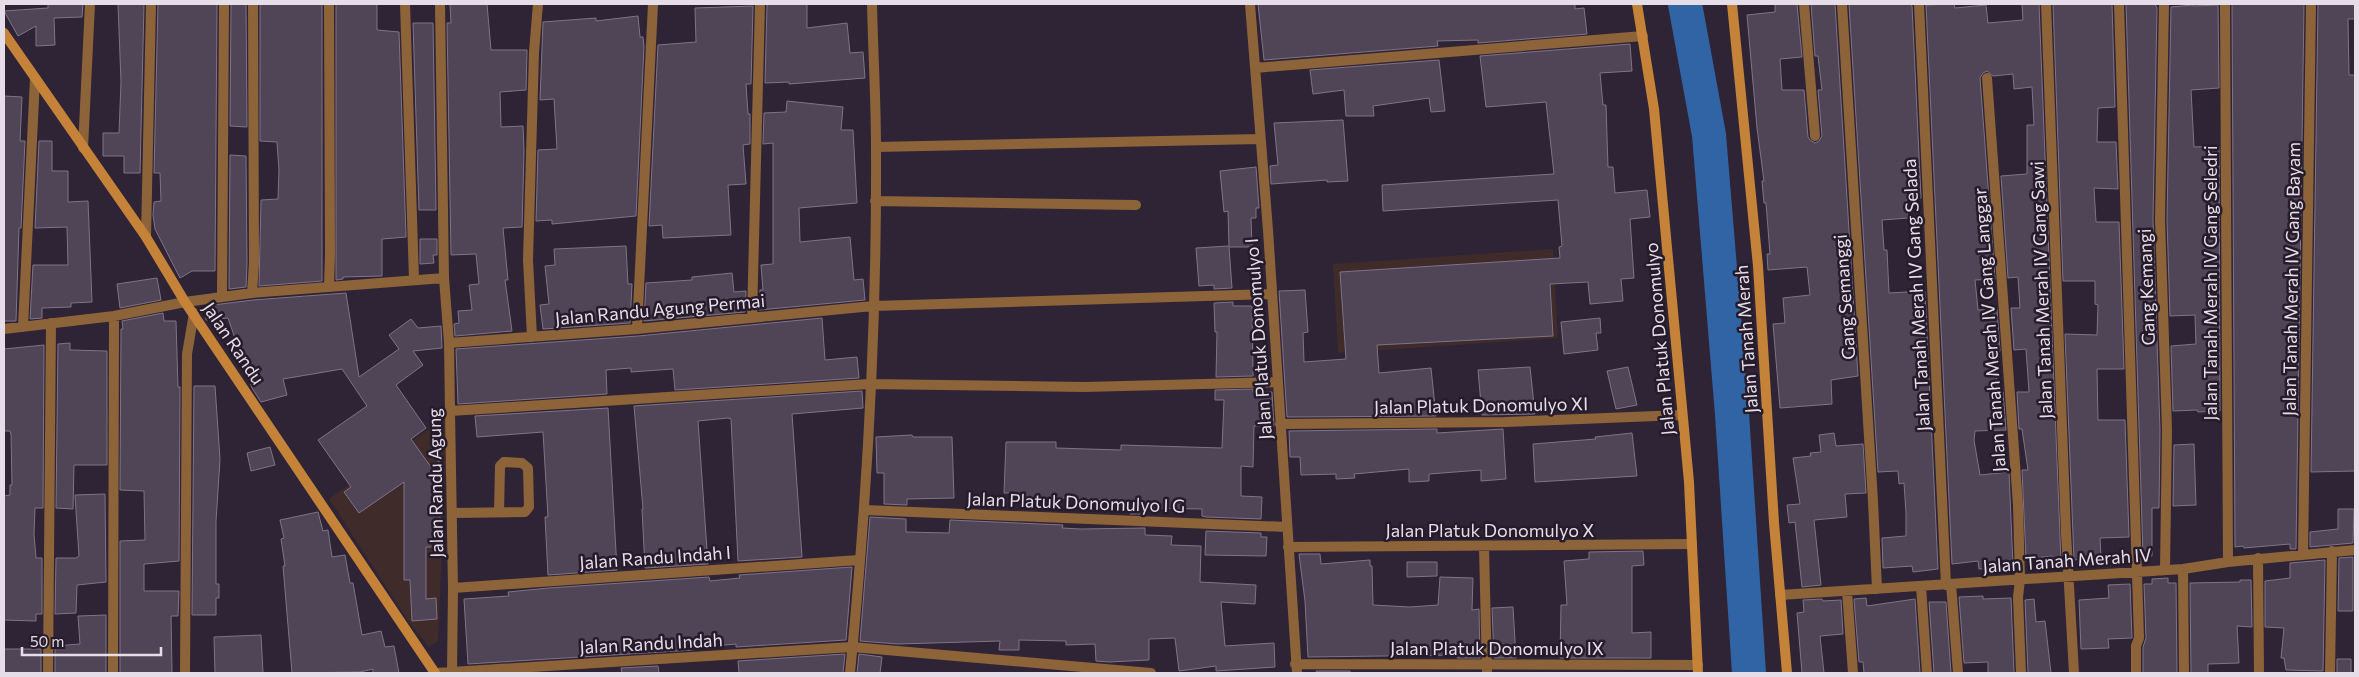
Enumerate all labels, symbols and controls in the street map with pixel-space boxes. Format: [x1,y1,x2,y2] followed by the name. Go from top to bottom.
[2278,142,2304,416] street label: Jalan Tanah Merah IV Gang Bayam
[2199,145,2221,421] street label: Jalan Tanah Merah IV Gang Seledri
[1898,158,1934,432] street label: Jalan Tanah Merah IV Gang Selada
[2026,161,2056,419] street label: Jalan Tanah Merah IV Gang Sawi
[1968,187,2010,473] street label: Jalan Tanah Merah IV Gang Langgar
[2133,228,2159,346] street label: Gang Kemangi
[1829,234,1859,360] street label: Gang Semanggi
[1240,237,1276,441] street label: Jalan Platuk Donomulyo I
[1640,242,1678,436] street label: Jalan Platuk Donomulyo
[1730,264,1762,414] street label: Jalan Tanah Merah
[554,289,766,329] street label: Jalan Randu Agung Permai
[198,298,270,388] street label: Jalan Randu
[1374,392,1588,418] street label: Jalan Platuk Donomulyo XI
[423,408,447,558] street label: Jalan Randu Agung
[966,487,1186,517] street label: Jalan Platuk Donomulyo I G
[1385,519,1595,541] street label: Jalan Platuk Donomulyo X
[578,541,732,573] street label: Jalan Randu Indah I
[1982,543,2152,577] street label: Jalan Tanah Merah IV
[22,624,161,656] scale bar
[579,628,723,658] street label: Jalan Randu Indah
[30,632,64,650] text: 50 m
[1390,637,1604,659] street label: Jalan Platuk Donomulyo IX

